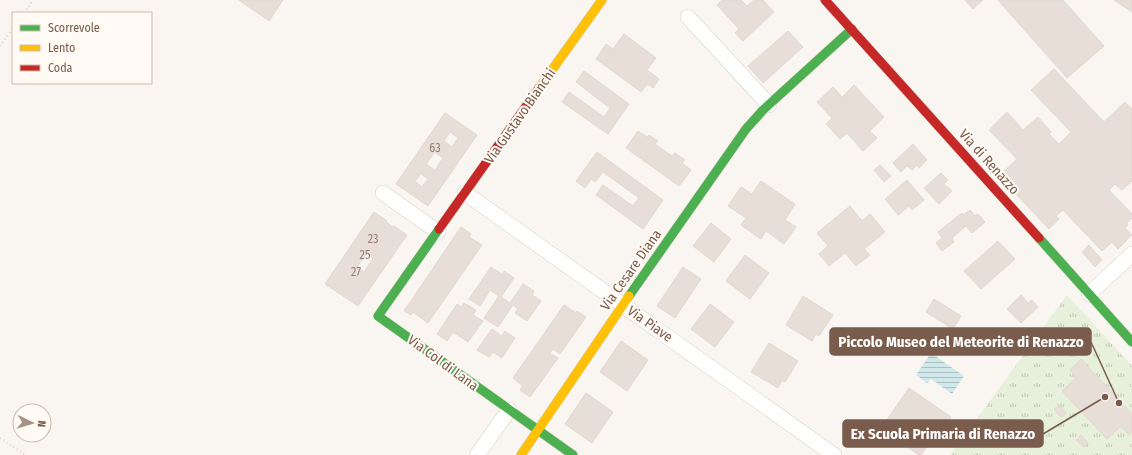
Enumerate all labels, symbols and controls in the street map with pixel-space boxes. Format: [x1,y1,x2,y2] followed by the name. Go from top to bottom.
[12,12,152,84] legend
[48,21,100,35] text: Scorrevole
[48,41,75,55] text: Lento
[48,61,73,75] text: Coda
[481,65,559,167] street label: Via Gustavo Bianchi
[955,126,1023,198] street label: Via di Renazzo
[429,141,441,155] house number: 63
[597,226,665,314] street label: Via Cesare Diana
[368,232,378,246] house number: 23
[360,248,371,262] house number: 25
[351,265,361,279] house number: 27
[624,302,676,346] street label: Via Piave
[830,328,1091,355] callout: Piccolo Museo del Meteorite di Renazzo
[404,332,482,395] street label: Via Col di Lana
[838,333,1084,351] text: Piccolo Museo del Meteorite di Renazzo
[12,403,52,443] north arrow
[35,420,48,428] text: N
[843,420,1043,447] callout: Ex Scuola Primaria di Renazzo
[851,425,1035,443] text: Ex Scuola Primaria di Renazzo

